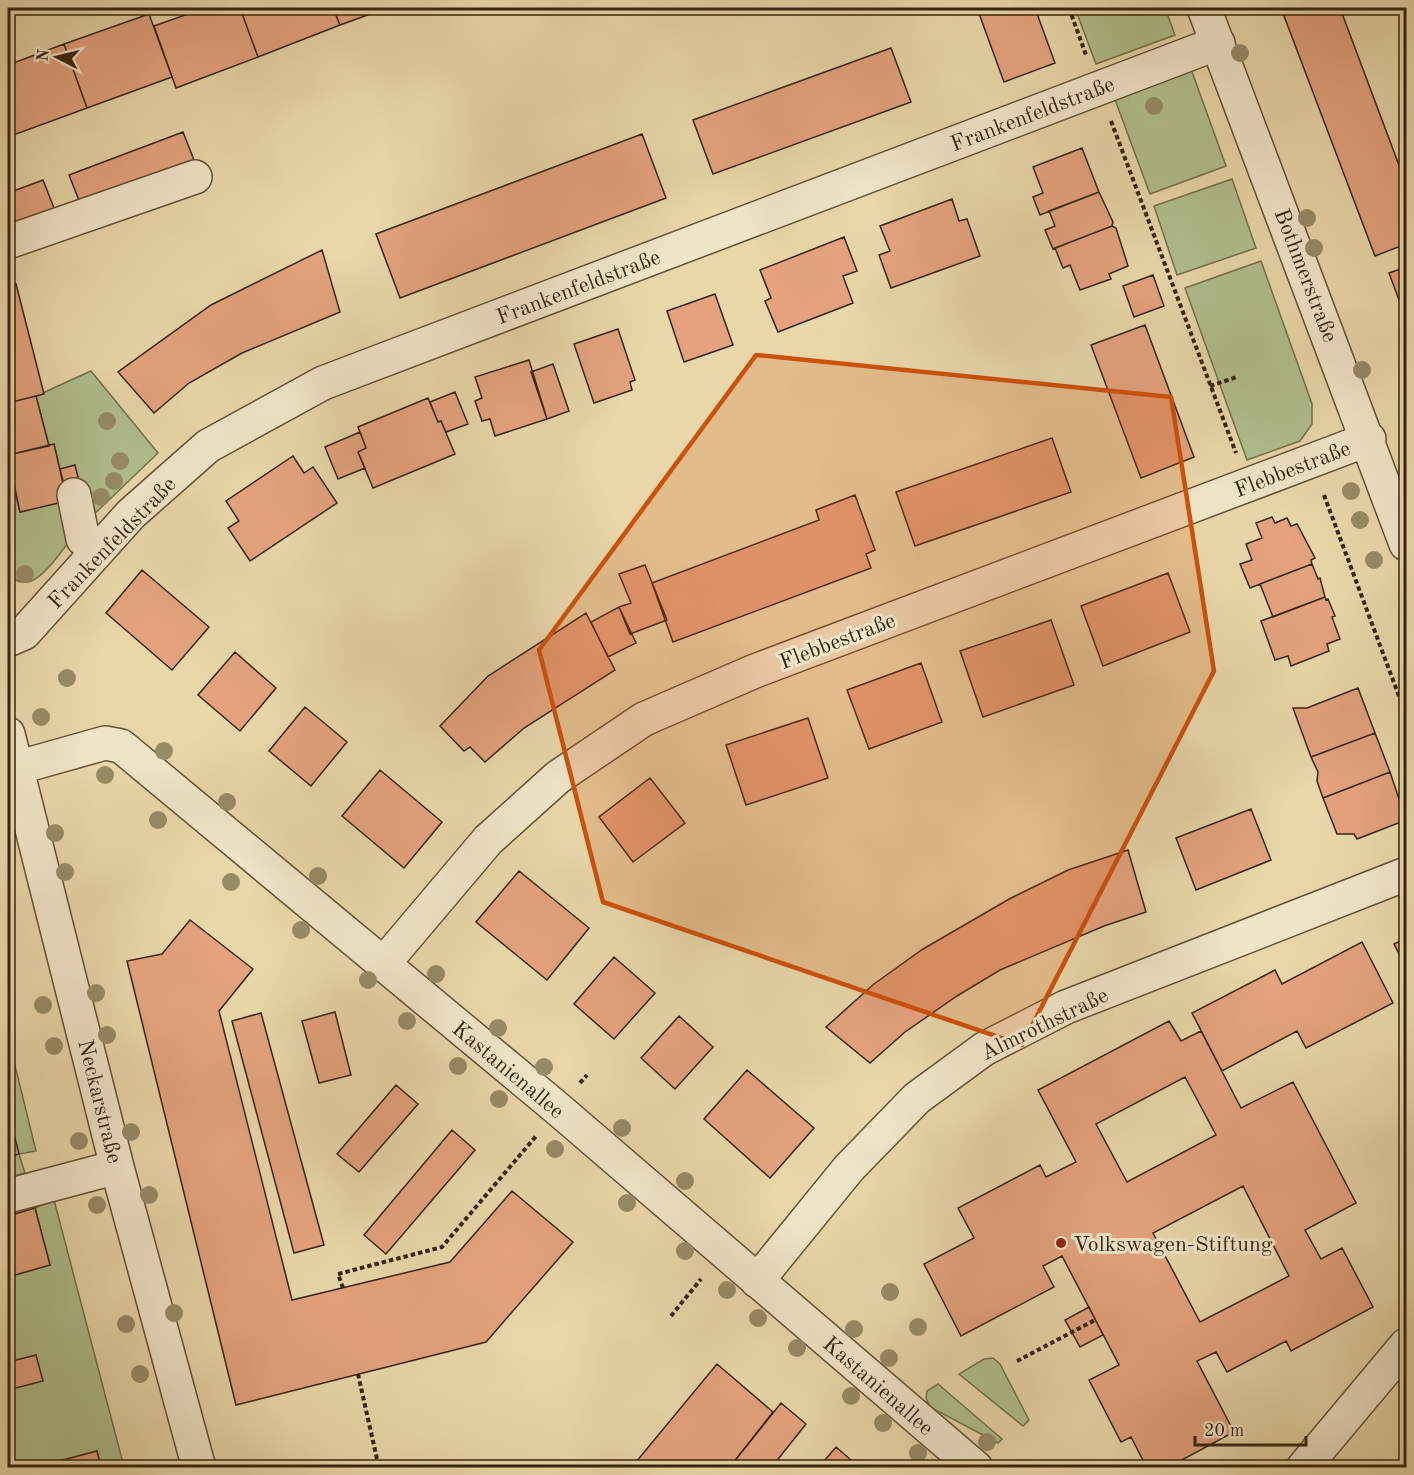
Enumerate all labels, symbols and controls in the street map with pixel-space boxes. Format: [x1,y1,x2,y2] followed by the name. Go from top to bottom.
[27,27,87,87] north arrow
[35,48,53,62] text: N
[948,73,1118,156] street label: Frankenfeldstraße
[1270,206,1341,346] street label: Bothmerstraße
[494,246,664,329] street label: Frankenfeldstraße
[1232,438,1354,502] street label: Flebbestraße
[44,473,181,614] street label: Frankenfeldstraße
[777,610,899,674] street label: Flebbestraße
[978,985,1112,1065] street label: Almrothstraße
[448,1018,568,1123] street label: Kastanienallee
[73,1037,125,1166] street label: Neckarstraße
[1073,1234,1273,1256] place label: Volkswagen-Stiftung
[1054,1236,1068,1250] marker: Volkswagen-Stiftung
[818,1333,937,1440] street label: Kastanienallee
[1195,1409,1306,1447] scale bar
[1204,1422,1244,1440] text: 20 m

